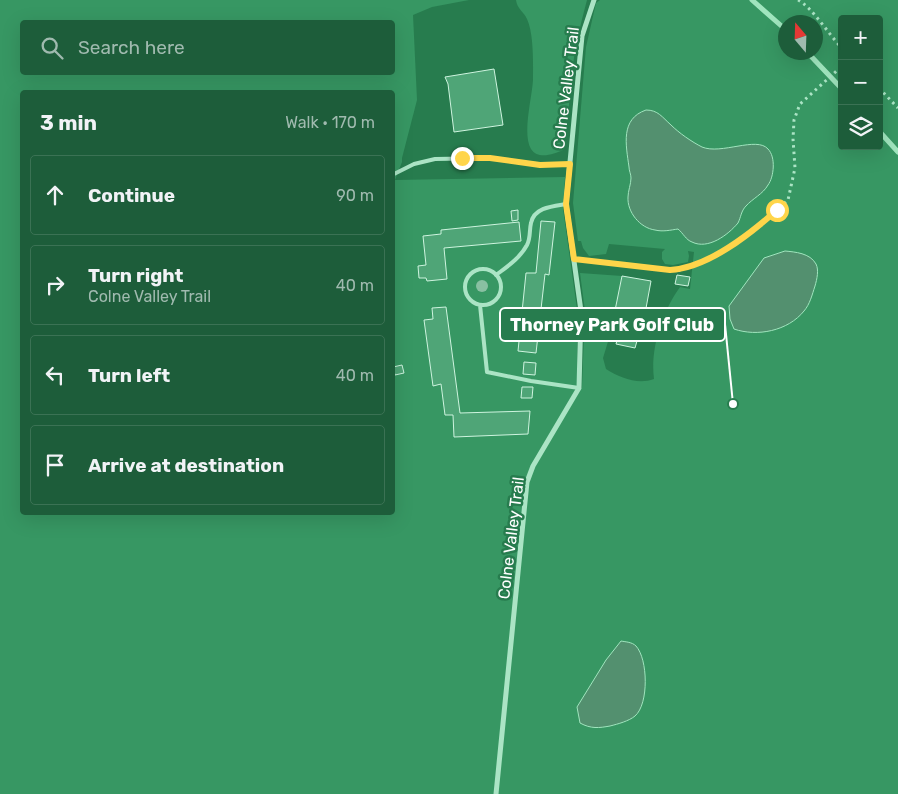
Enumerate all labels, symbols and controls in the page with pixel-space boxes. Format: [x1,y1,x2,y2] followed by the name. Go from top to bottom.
[778,15,823,60] north arrow
[838,15,883,150] map controls
[838,15,883,60] button: +
[20,20,395,75] search box
[549,26,583,150] street label: Colne Valley Trail
[38,34,66,62] icon: search
[78,36,185,59] text: Search here
[838,60,883,105] button: −
[838,105,883,150] button: layers
[40,110,97,135] text: 3 min
[285,113,375,132] text: Walk · 170 m
[451,147,474,170] route end
[41,181,69,209] icon: ahead
[88,184,175,207] text: Continue
[336,186,374,205] text: 90 m
[766,199,789,222] route start
[88,264,183,287] text: Turn right
[41,271,69,299] icon: right
[336,276,374,295] text: 40 m
[88,287,211,306] text: Colne Valley Trail
[500,308,725,341] callout: Thorney Park Golf Club
[510,314,714,336] text: Thorney Park Golf Club
[41,361,69,389] icon: left
[88,364,170,387] text: Turn left
[336,366,374,385] text: 40 m
[41,451,69,479] icon: arrive
[88,454,284,477] text: Arrive at destination
[494,476,528,600] street label: Colne Valley Trail

